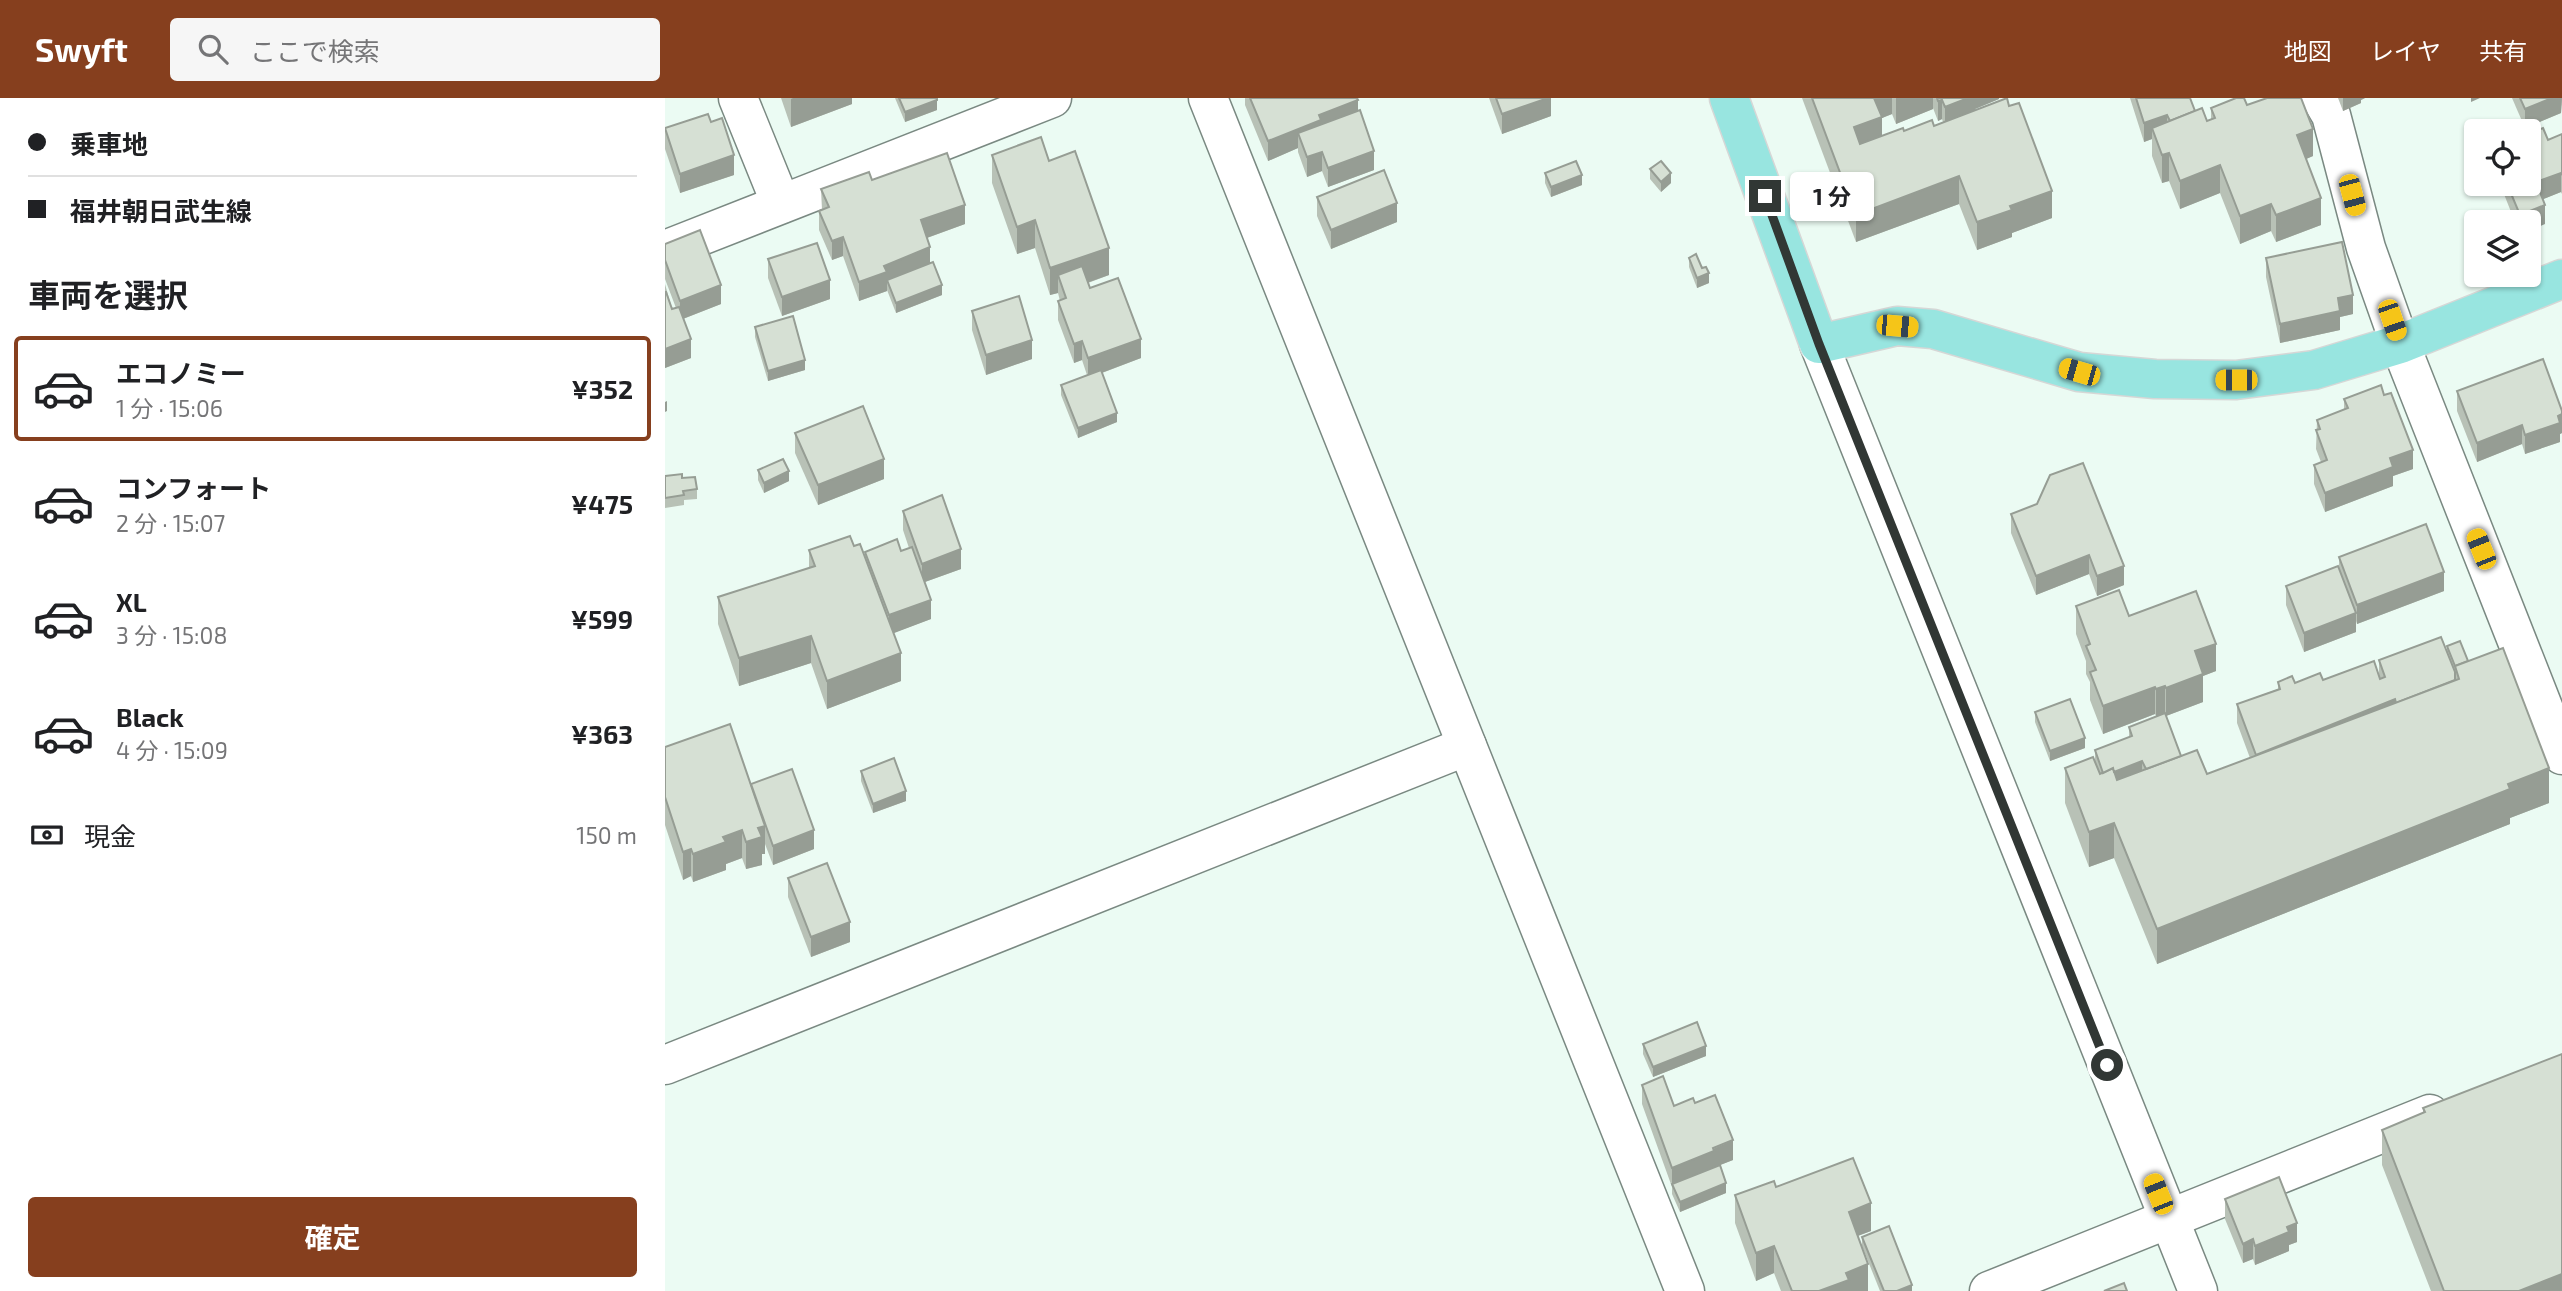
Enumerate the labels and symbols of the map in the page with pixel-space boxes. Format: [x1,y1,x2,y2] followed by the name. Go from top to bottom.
[1789,172,1873,220] callout: 1 分
[2337,172,2368,218] car
[1749,180,1781,212] route end
[2376,297,2409,343] car
[1876,314,1919,338] car
[2056,356,2103,388] car
[2216,370,2258,391] car
[2464,526,2499,572] car
[2091,1049,2123,1081] route start
[2141,1171,2176,1217] car

